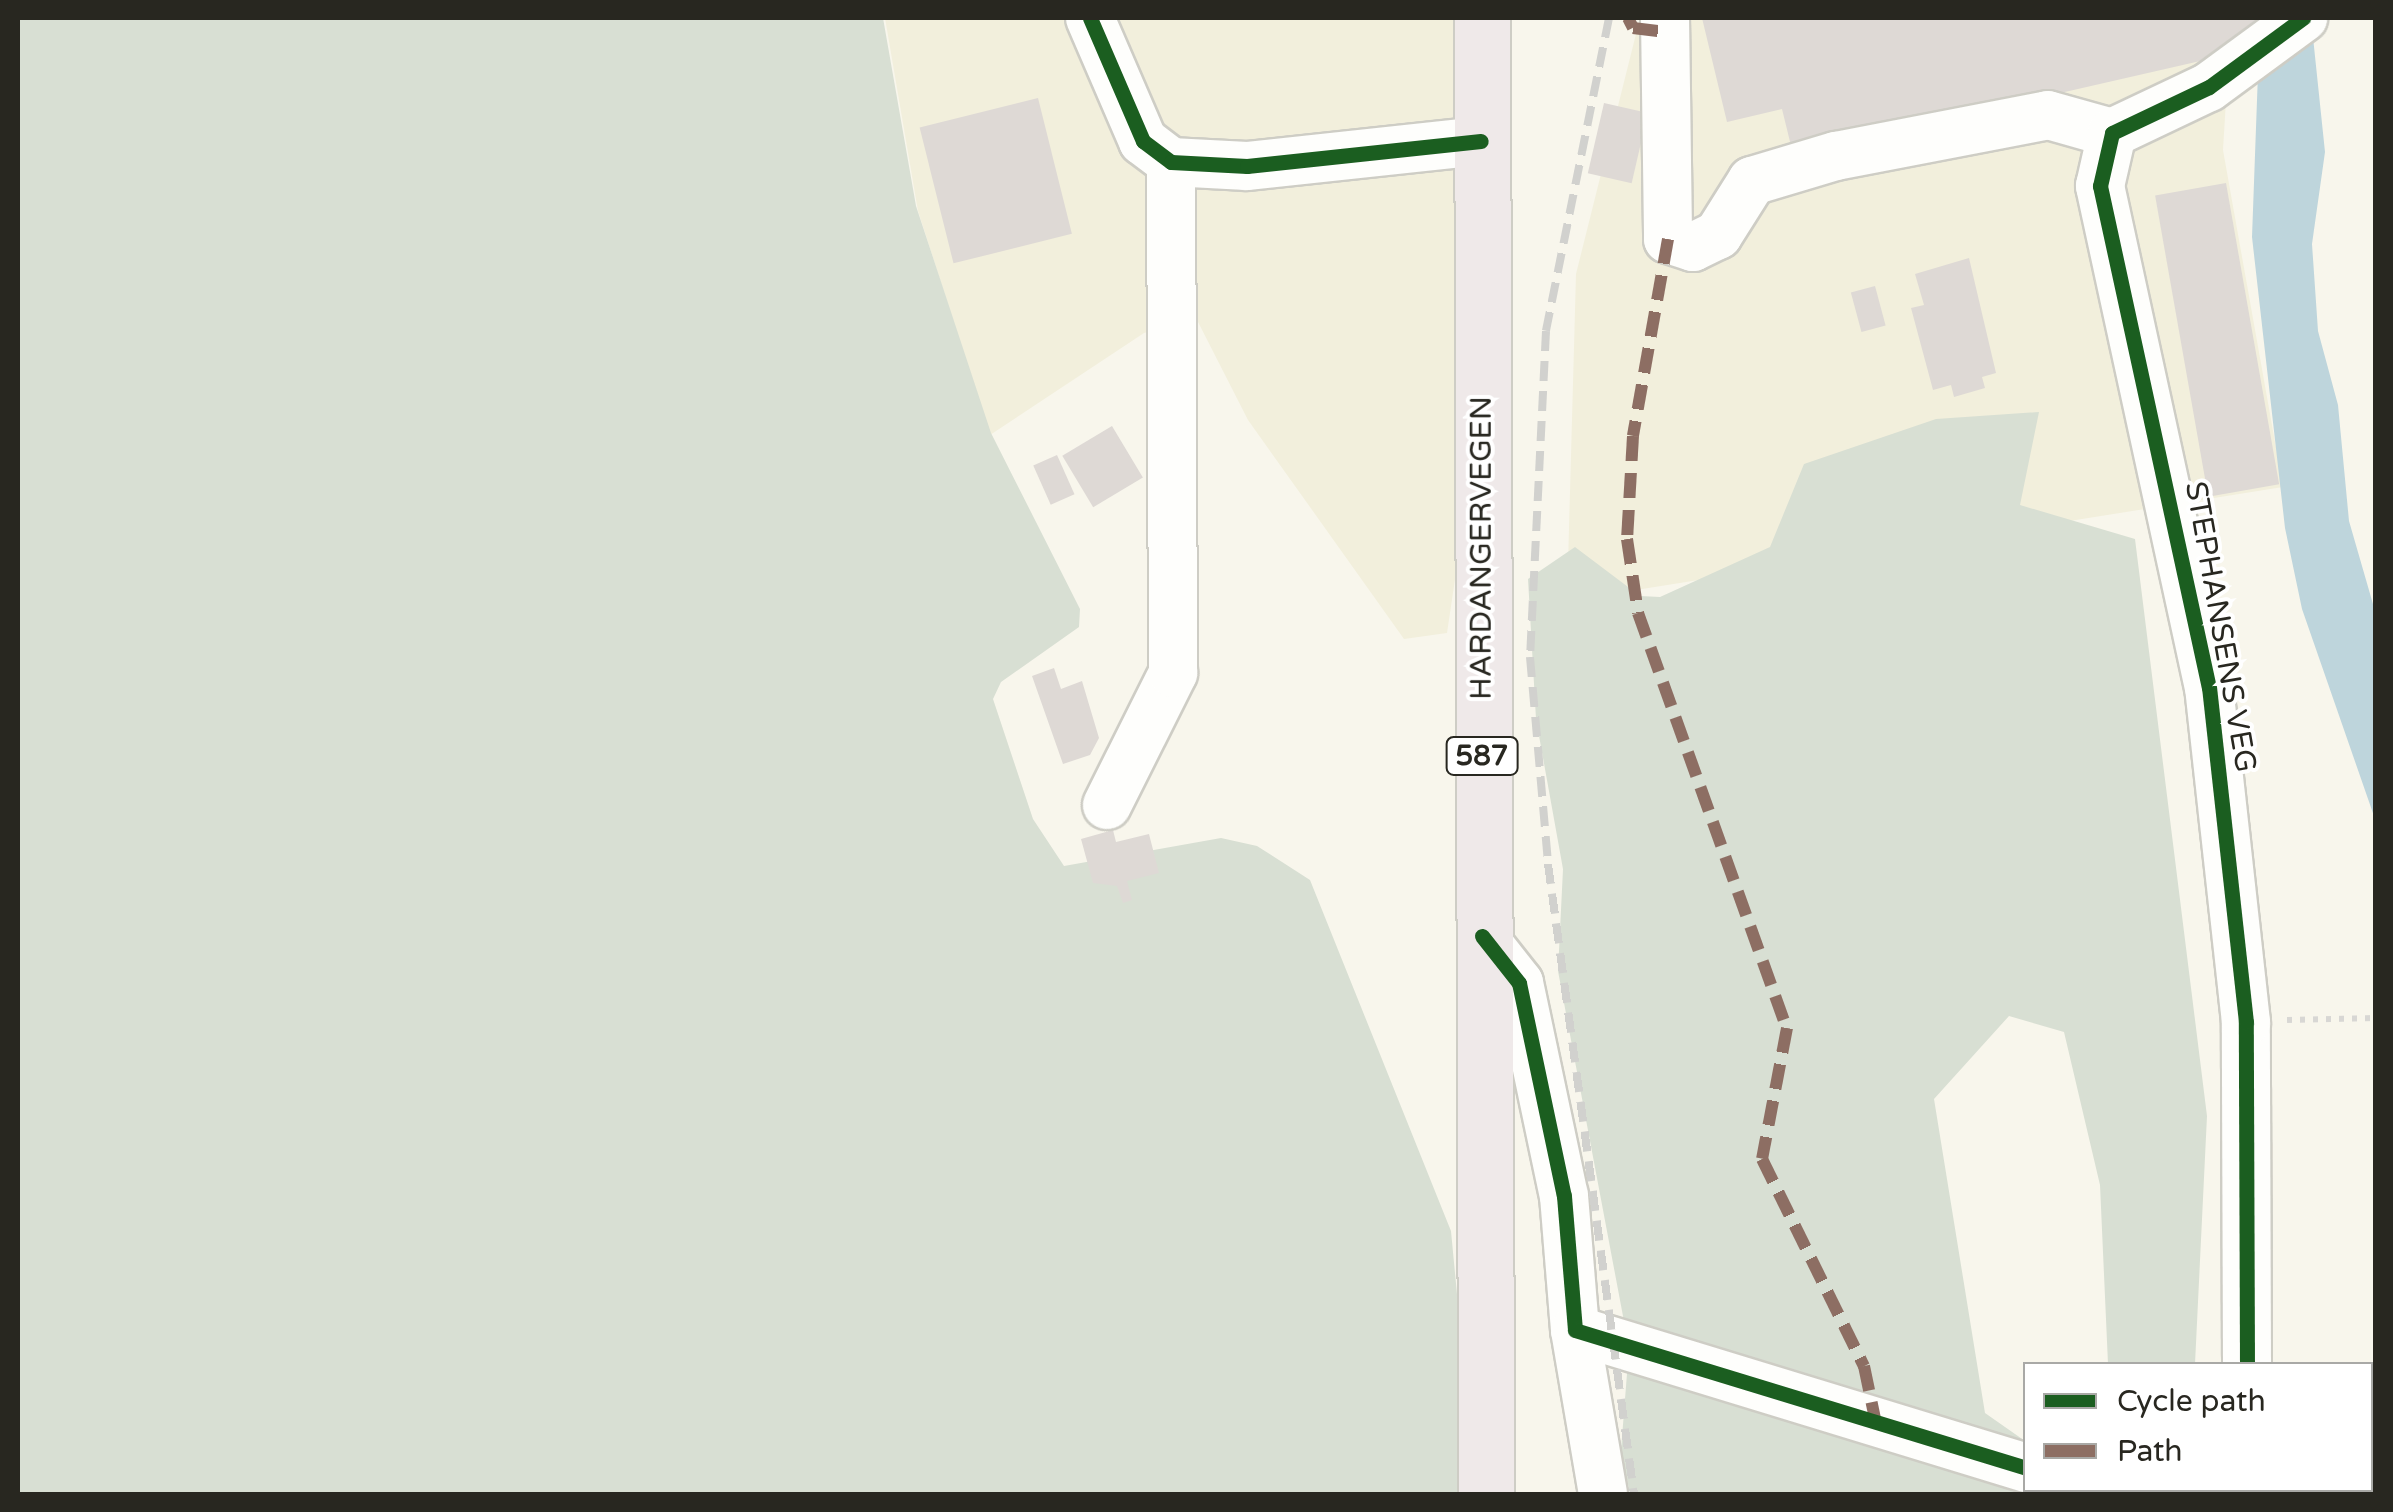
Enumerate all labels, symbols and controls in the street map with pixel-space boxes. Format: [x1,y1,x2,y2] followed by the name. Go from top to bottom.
[1464,396,1500,700] street label: HARDANGERVEGEN
[2177,479,2263,775] street label: STEPHANSENS VEG
[1444,733,1520,779] road number: 587
[2023,1362,2373,1492] legend
[2117,1383,2266,1420] text: Cycle path
[2117,1433,2183,1470] text: Path

